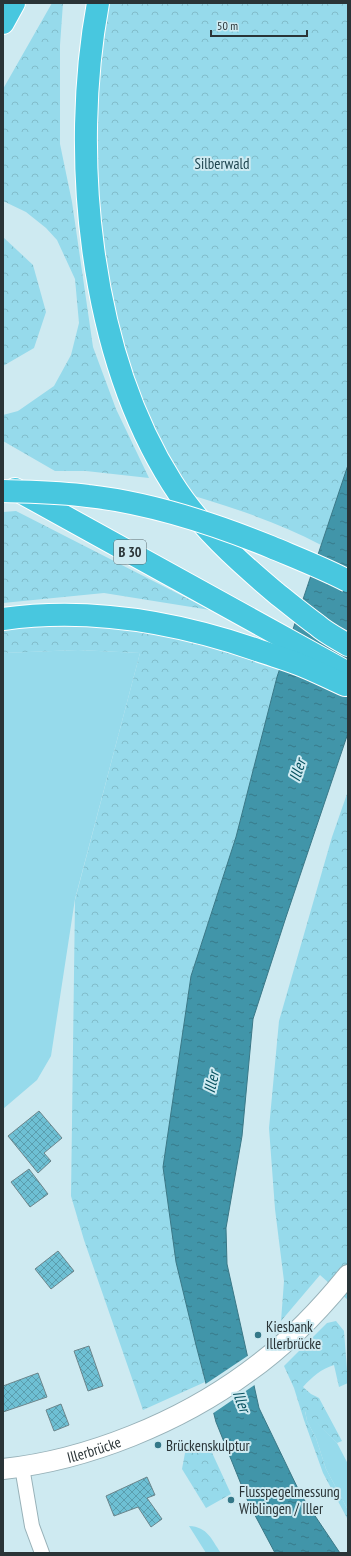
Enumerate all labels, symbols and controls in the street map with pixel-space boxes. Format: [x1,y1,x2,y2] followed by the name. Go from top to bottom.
[211,12,307,38] scale bar
[217,18,238,33] text: 50 m
[195,154,249,173] park label: Silberwald
[114,540,146,564] road number: B 30
[284,754,311,784] water label: Iller
[199,1067,224,1095] water label: Iller
[266,1317,321,1353] place label: Kiesbank Illerbrücke
[253,1330,263,1340] marker: Kiesbank Illerbrücke
[229,1387,256,1417] water label: Iller
[65,1432,123,1466] street label: Illerbrücke
[166,1436,251,1455] place label: Brückenskulptur
[153,1440,163,1450] marker: Brückenskulptur
[239,1482,340,1518] place label: Flusspegelmessung Wiblingen / Iller
[226,1495,236,1505] marker: Flusspegelmessung Wiblingen / Iller

